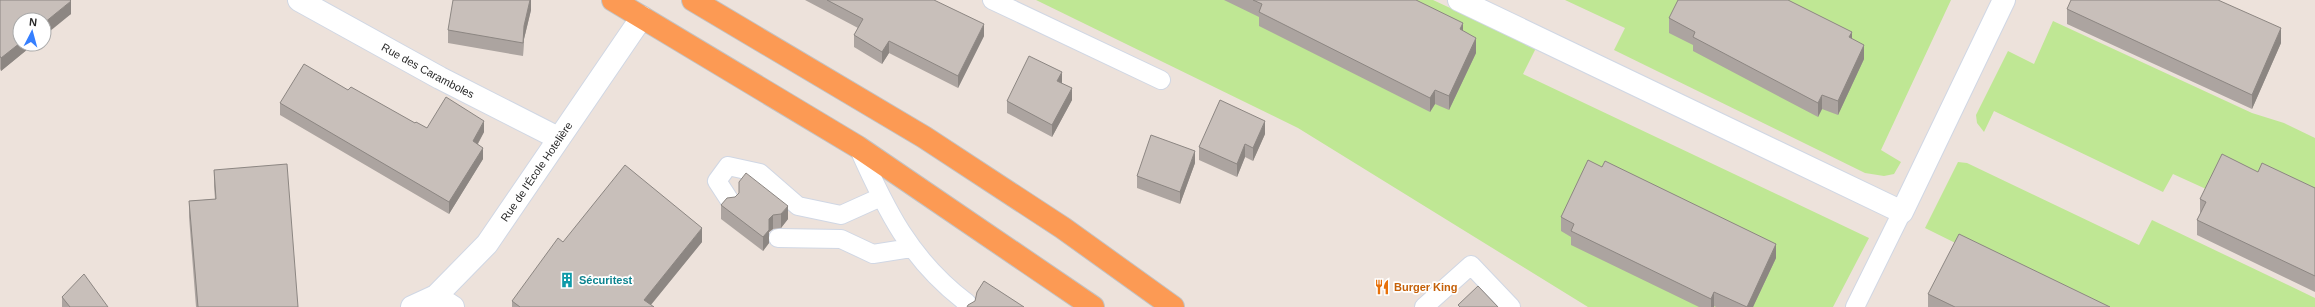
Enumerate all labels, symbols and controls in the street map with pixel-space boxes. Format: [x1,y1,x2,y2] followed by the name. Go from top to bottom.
[12,12,52,52] north arrow
[28,16,38,28] text: N
[379,41,477,101] street label: Rue des Caramboles
[498,119,575,224] street label: Rue de l'École Hotelière
[558,271,576,289] building icon: Sécuritest
[579,274,633,286] place label: Sécuritest
[1373,278,1391,296] restaurant icon: Burger King
[1394,281,1458,293] place label: Burger King

